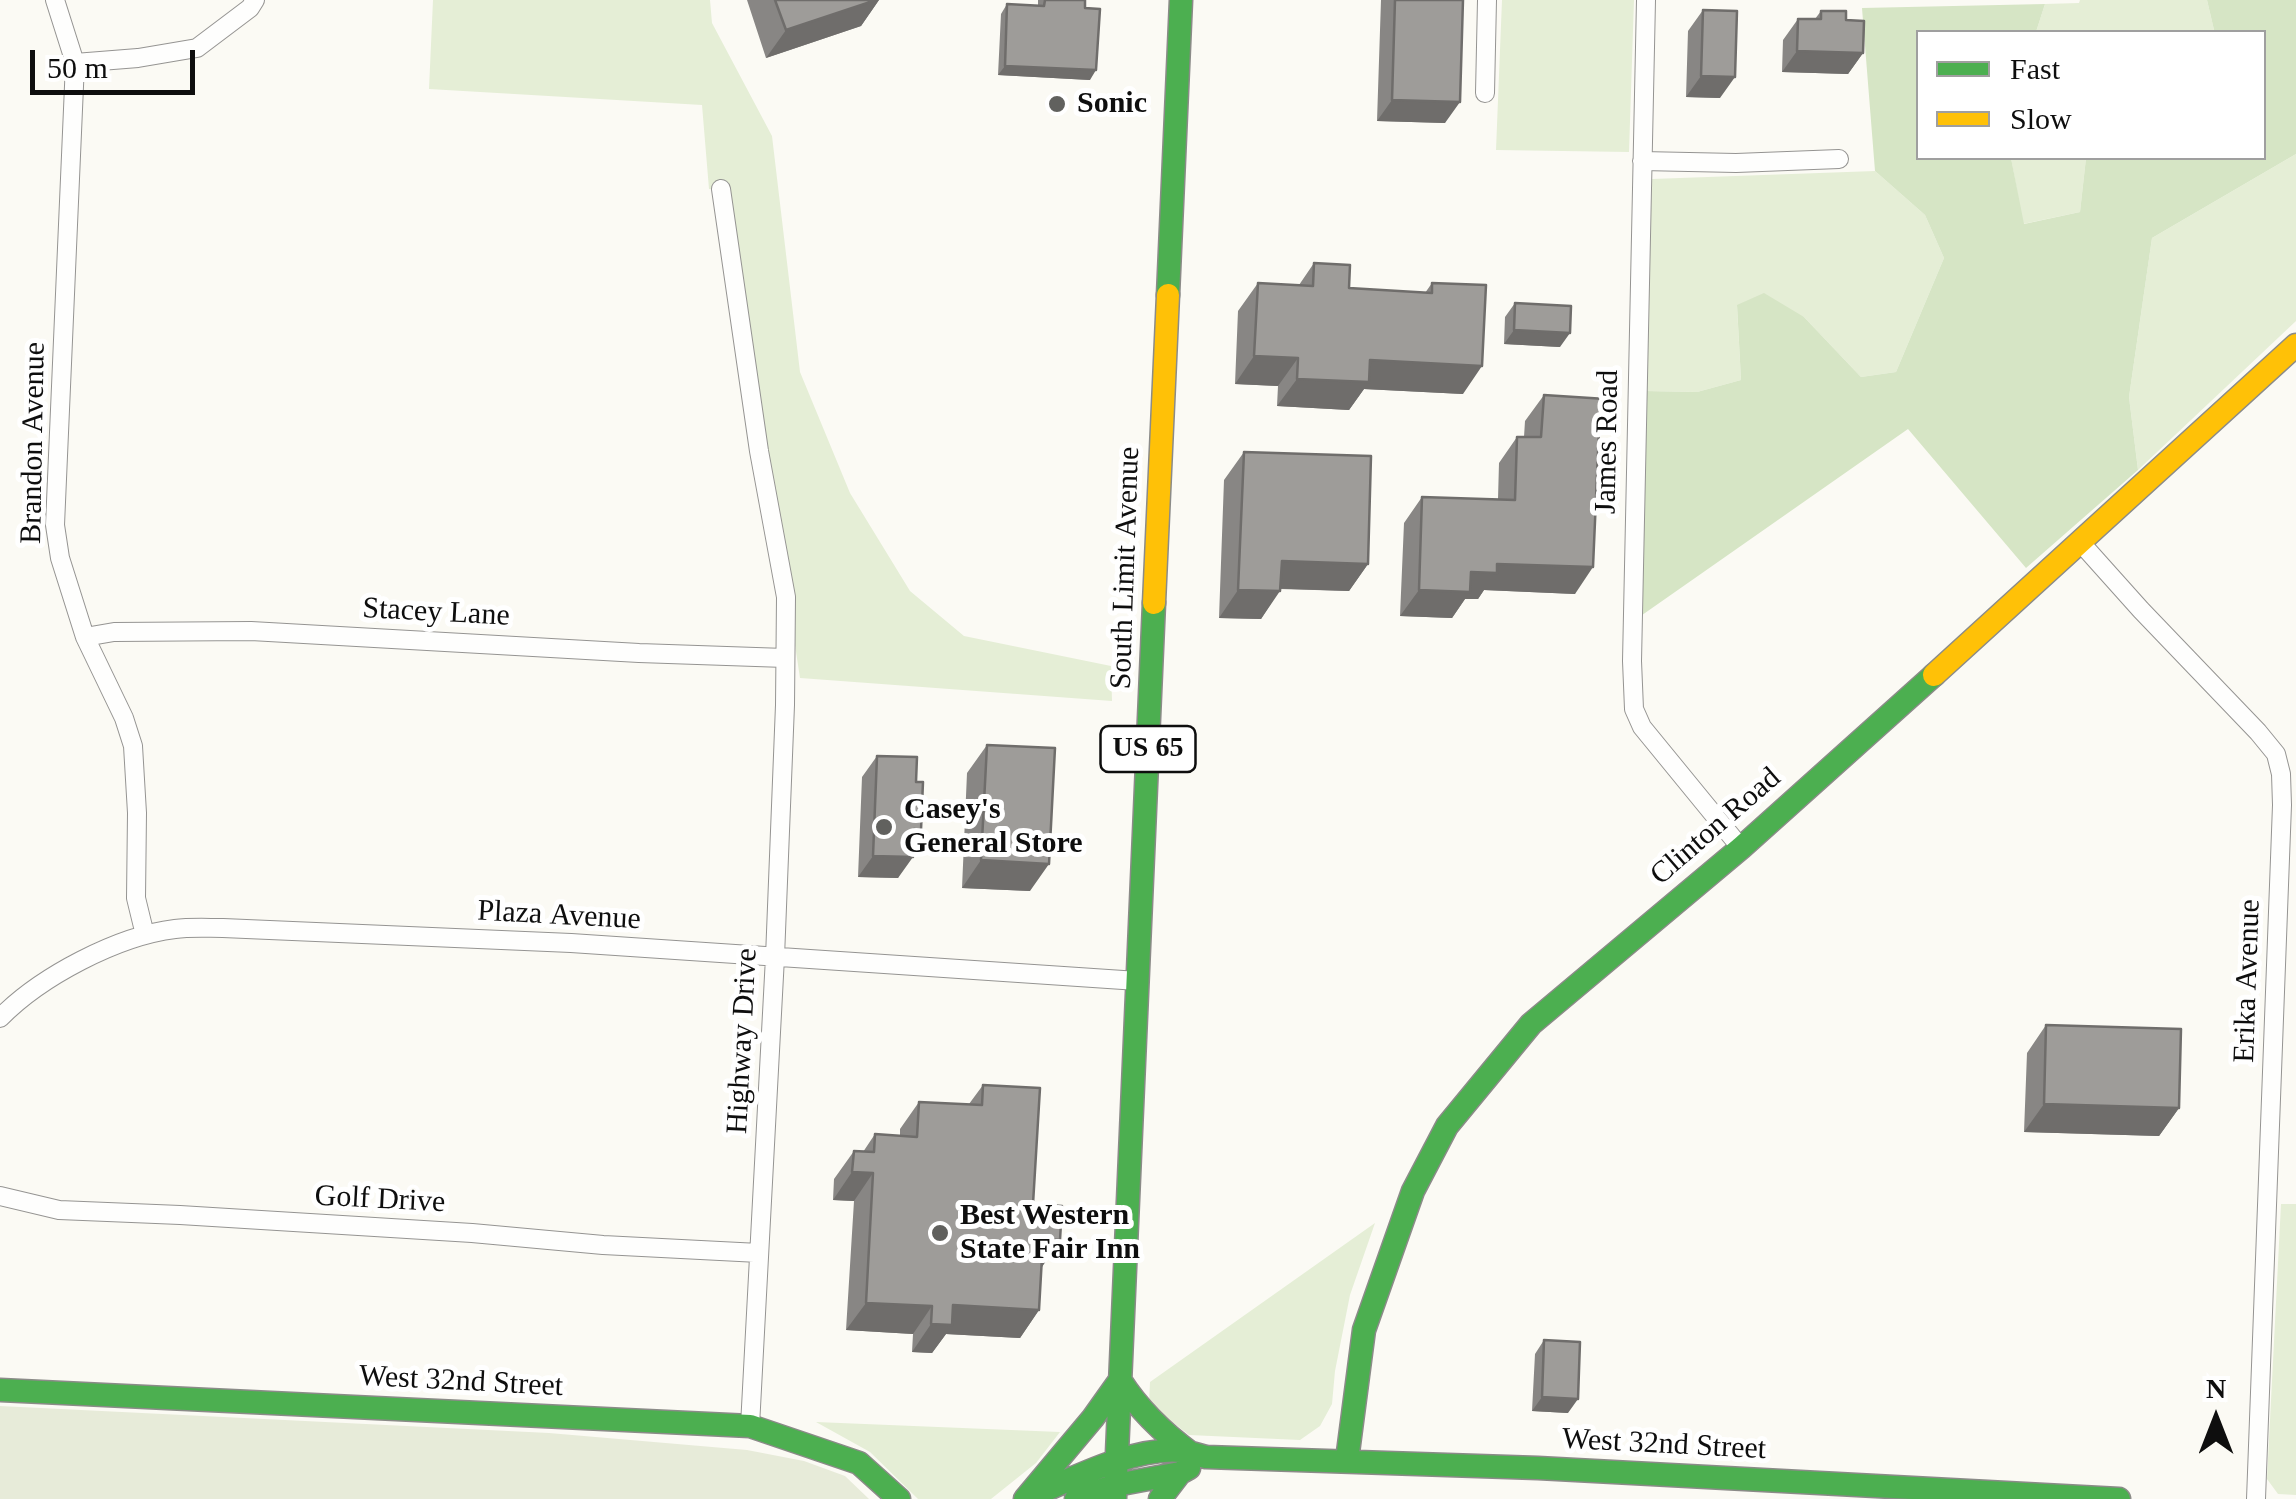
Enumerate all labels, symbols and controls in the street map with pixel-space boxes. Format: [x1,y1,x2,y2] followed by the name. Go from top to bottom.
[35,30,200,92] scale bar
[1916,30,2266,160] legend
[47,51,108,84] text: 50 m
[2010,52,2060,85] text: Fast
[1077,86,1147,122] place label: Sonic
[1046,93,1068,115] marker: Sonic
[2010,102,2072,135] text: Slow
[14,342,54,544] street label: Brandon Avenue
[1589,370,1627,514] street label: James Road
[1104,446,1148,690] street label: South Limit Avenue
[361,591,511,635] street label: Stacey Lane
[1100,726,1196,772] road number: US 65
[1643,761,1789,893] street label: Clinton Road
[904,792,1083,862] place label: Casey's General Store
[873,816,895,838] marker: Casey's General Store
[476,894,642,938] street label: Plaza Avenue
[2227,899,2269,1063] street label: Erika Avenue
[720,947,766,1135] street label: Highway Drive
[314,1179,446,1221] street label: Golf Drive
[960,1198,1140,1268] place label: Best Western State Fair Inn
[929,1222,951,1244] marker: Best Western State Fair Inn
[358,1359,564,1405] street label: West 32nd Street
[2166,1369,2266,1469] north arrow
[2206,1373,2226,1404] text: N
[1561,1422,1767,1468] street label: West 32nd Street

